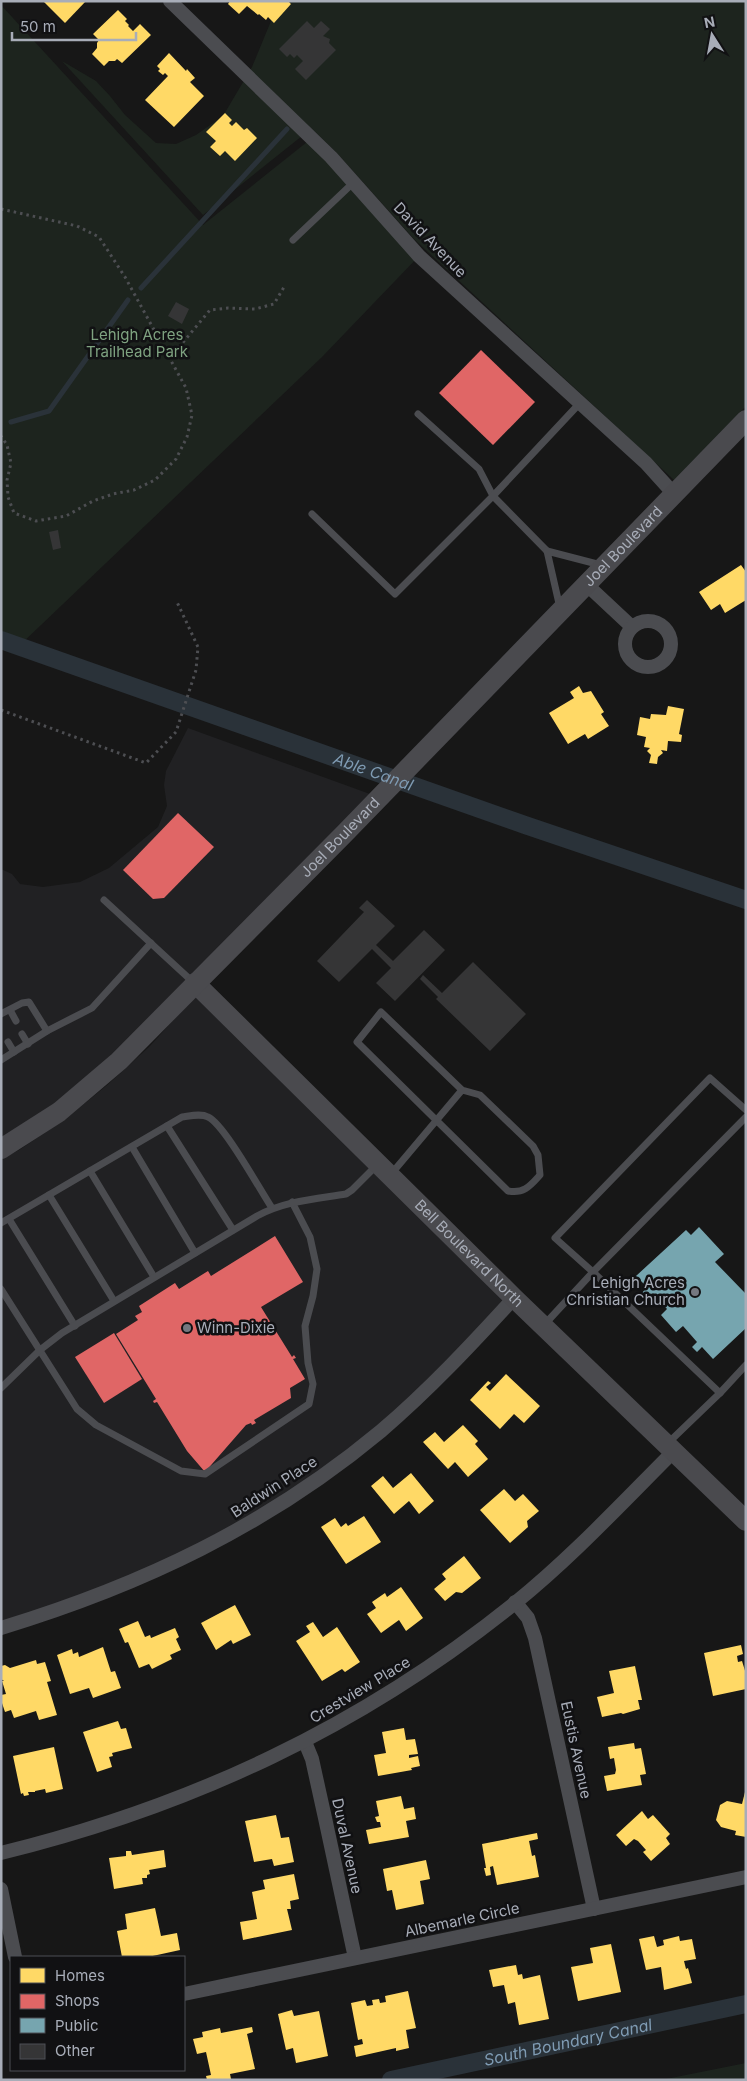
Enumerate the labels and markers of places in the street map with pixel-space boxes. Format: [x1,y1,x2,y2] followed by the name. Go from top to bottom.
[566,1273,685,1309] place label: Lehigh Acres Christian Church
[689,1286,701,1298] marker: Lehigh Acres Christian Church
[197,1318,275,1337] place label: Winn-Dixie
[181,1322,193,1334] marker: Winn-Dixie

